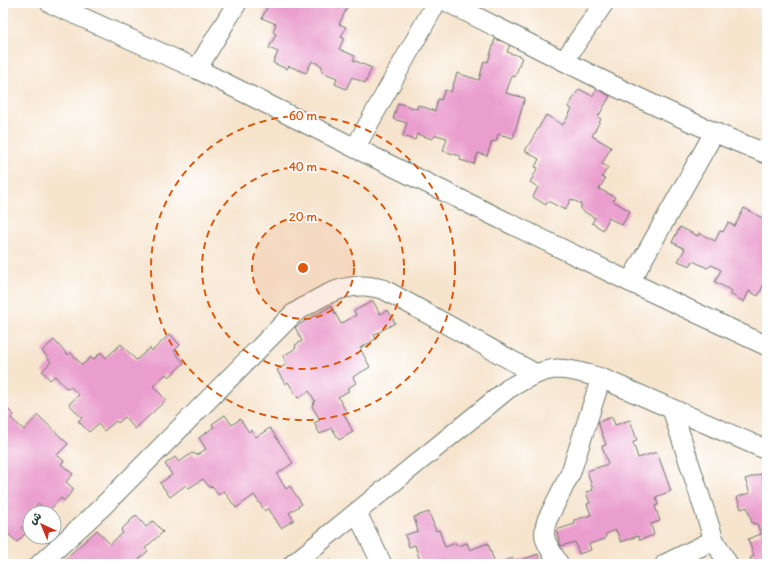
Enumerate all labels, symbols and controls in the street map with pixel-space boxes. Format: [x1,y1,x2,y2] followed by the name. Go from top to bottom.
[289,108,318,123] text: 60 m
[289,159,318,174] text: 40 m
[289,209,317,224] text: 20 m
[296,261,310,275] centre of rings
[22,505,62,545] north arrow
[26,509,44,527] text: ش

